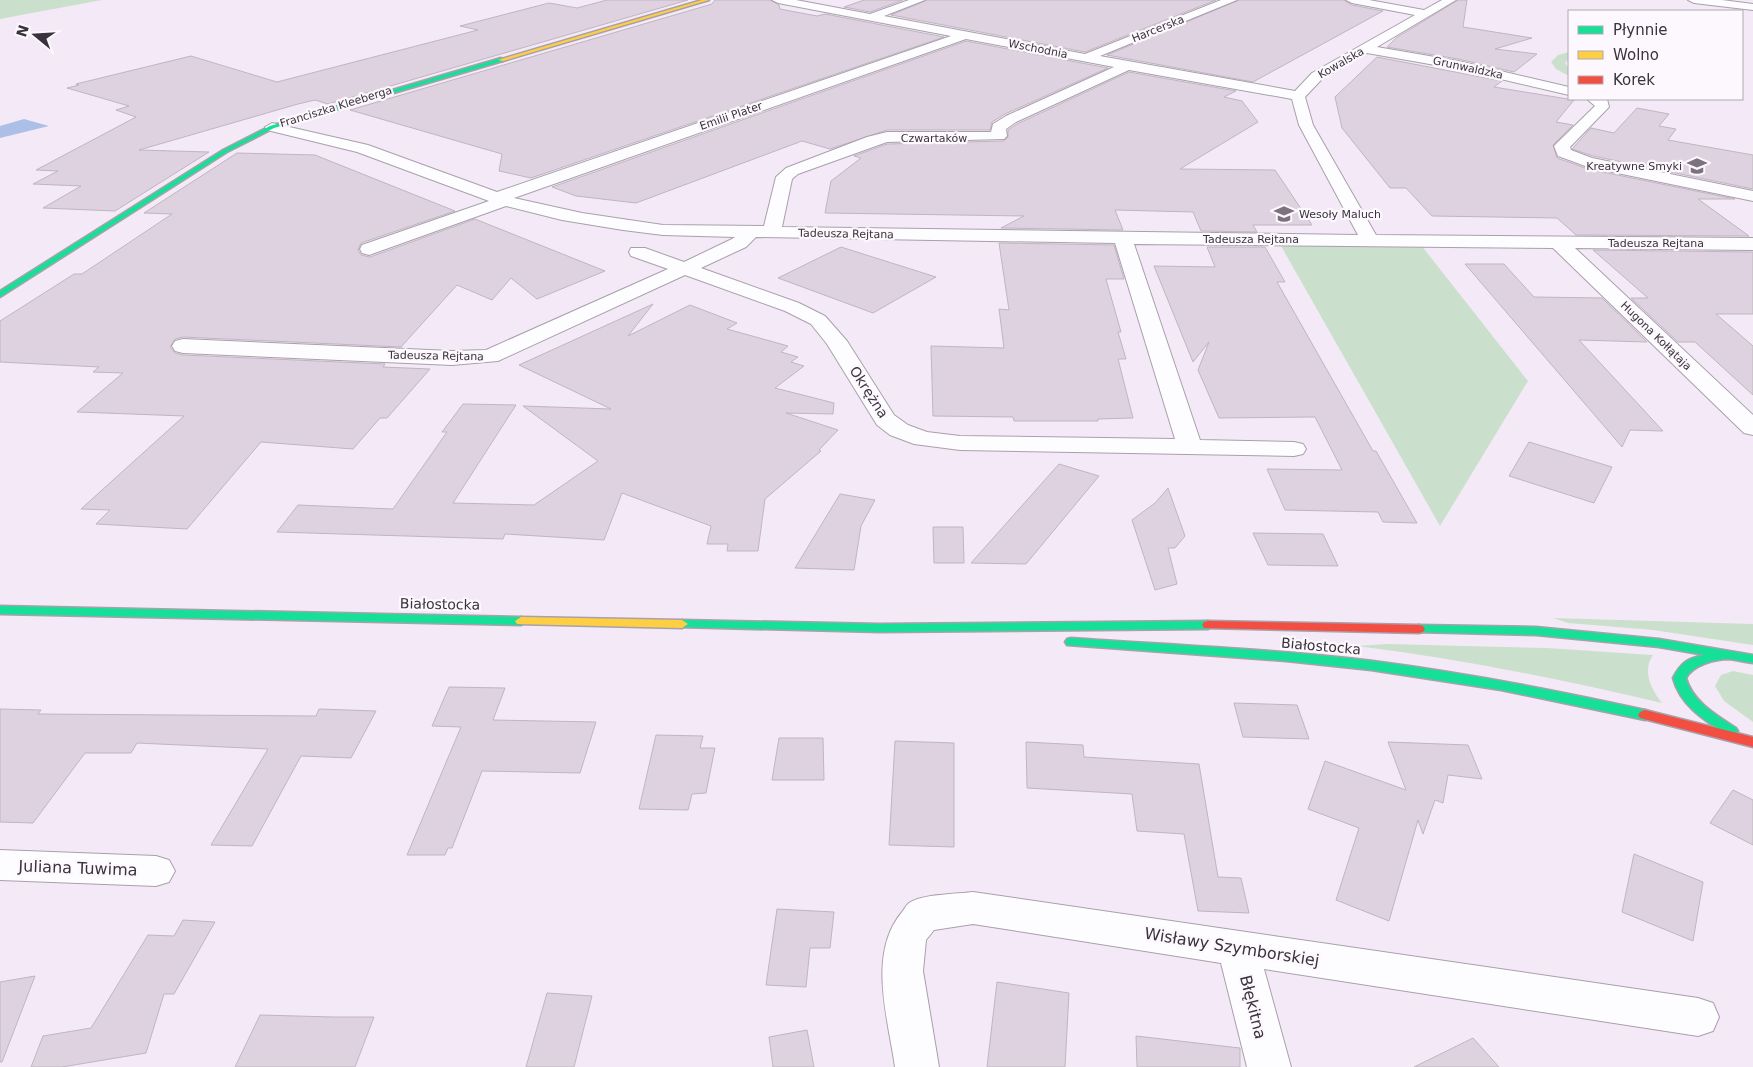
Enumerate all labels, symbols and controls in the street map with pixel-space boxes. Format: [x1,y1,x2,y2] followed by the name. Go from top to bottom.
[10,10,60,60] north arrow
[1568,10,1743,100] legend
[1130,13,1186,45] street label: Harcerska
[1613,21,1668,39] text: Płynnie
[13,23,32,39] text: N
[1007,37,1069,61] street label: Wschodnia
[1316,45,1366,81] street label: Kowalska
[1613,46,1659,64] text: Wolno
[1432,54,1504,82] street label: Grunwaldzka
[1613,71,1655,89] text: Korek
[278,84,394,130] street label: Franciszka Kleeberga
[698,99,764,133] street label: Emilii Plater
[901,132,967,145] street label: Czwartaków
[1686,155,1708,177] school or university icon: Kreatywne Smyki
[1586,160,1682,173] place label: Kreatywne Smyki
[1273,203,1295,225] school or university icon: Wesoły Maluch
[1299,208,1381,221] place label: Wesoły Maluch
[797,227,894,241] street label: Tadeusza Rejtana
[1202,233,1299,246] street label: Tadeusza Rejtana
[1607,237,1704,250] street label: Tadeusza Rejtana
[1618,299,1694,373] street label: Hugona Kołłątaja
[387,349,484,363] street label: Tadeusza Rejtana
[846,363,892,421] street label: Okrężna
[400,595,480,613] street label: Białostocka
[1280,635,1362,657] street label: Białostocka
[17,856,138,880] street label: Juliana Tuwima
[1143,924,1321,970] street label: Wisławy Szymborskiej
[1236,973,1270,1041] street label: Błękitna

